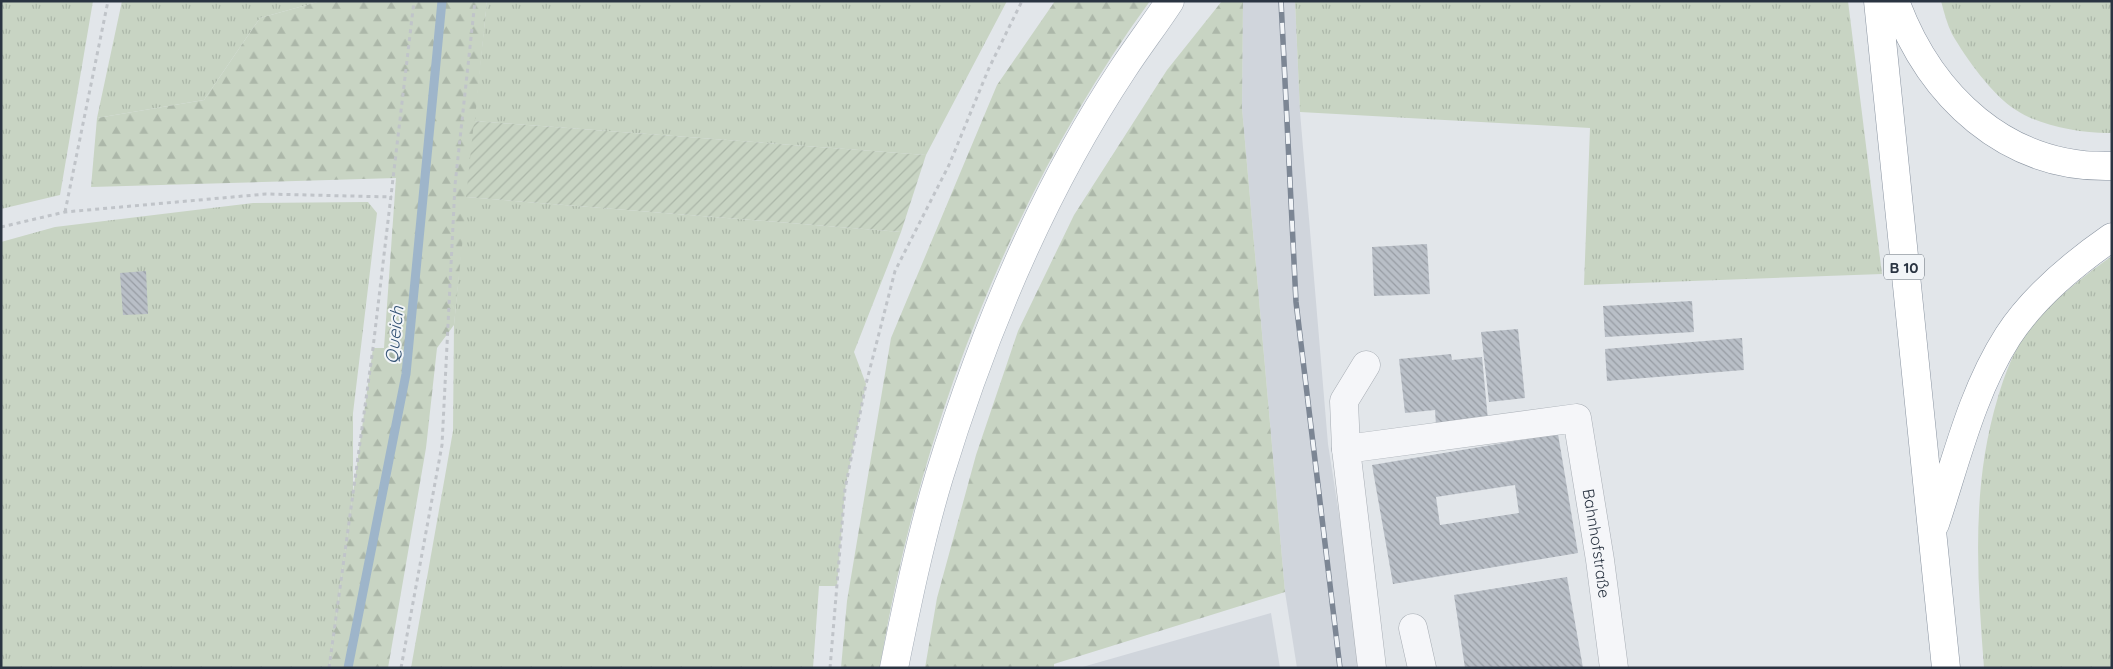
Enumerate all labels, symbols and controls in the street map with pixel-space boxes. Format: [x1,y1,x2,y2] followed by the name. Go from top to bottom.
[1884,254,1924,280] road number: B 10
[380,304,409,365] water label: Queich
[1579,487,1615,599] street label: Bahnhofstraße

